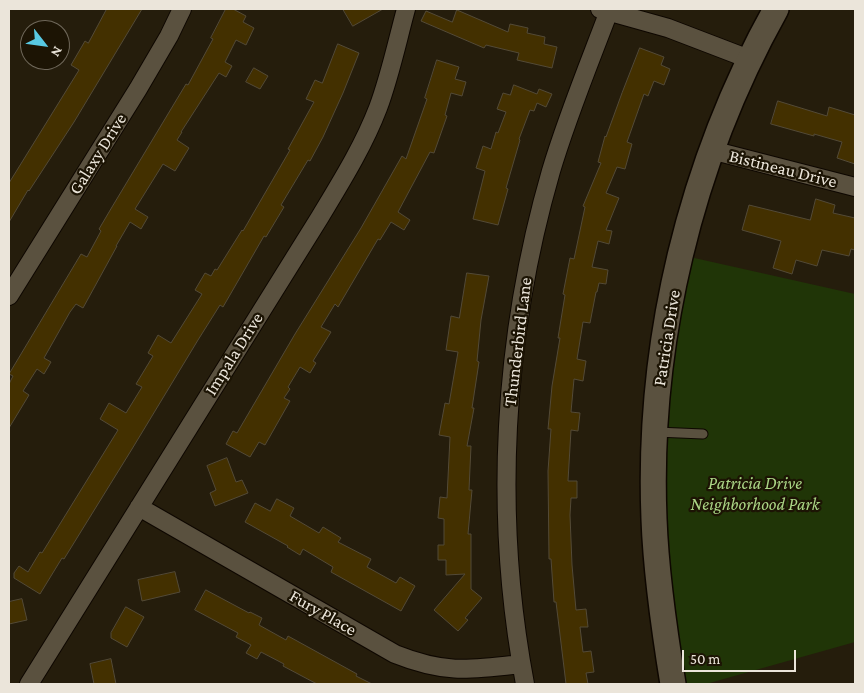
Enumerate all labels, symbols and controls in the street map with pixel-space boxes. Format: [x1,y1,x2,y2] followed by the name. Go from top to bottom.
[20,20,70,70] north arrow
[48,44,66,60] text: N
[65,109,131,199] street label: Galaxy Drive
[727,145,839,193] street label: Bistineau Drive
[499,276,537,408] street label: Thunderbird Lane
[649,288,685,388] street label: Patricia Drive
[200,309,268,399] street label: Impala Drive
[690,472,820,514] park label: Patricia Drive Neighborhood Park
[286,585,360,641] street label: Fury Place
[684,640,798,672] scale bar
[690,651,720,667] text: 50 m

